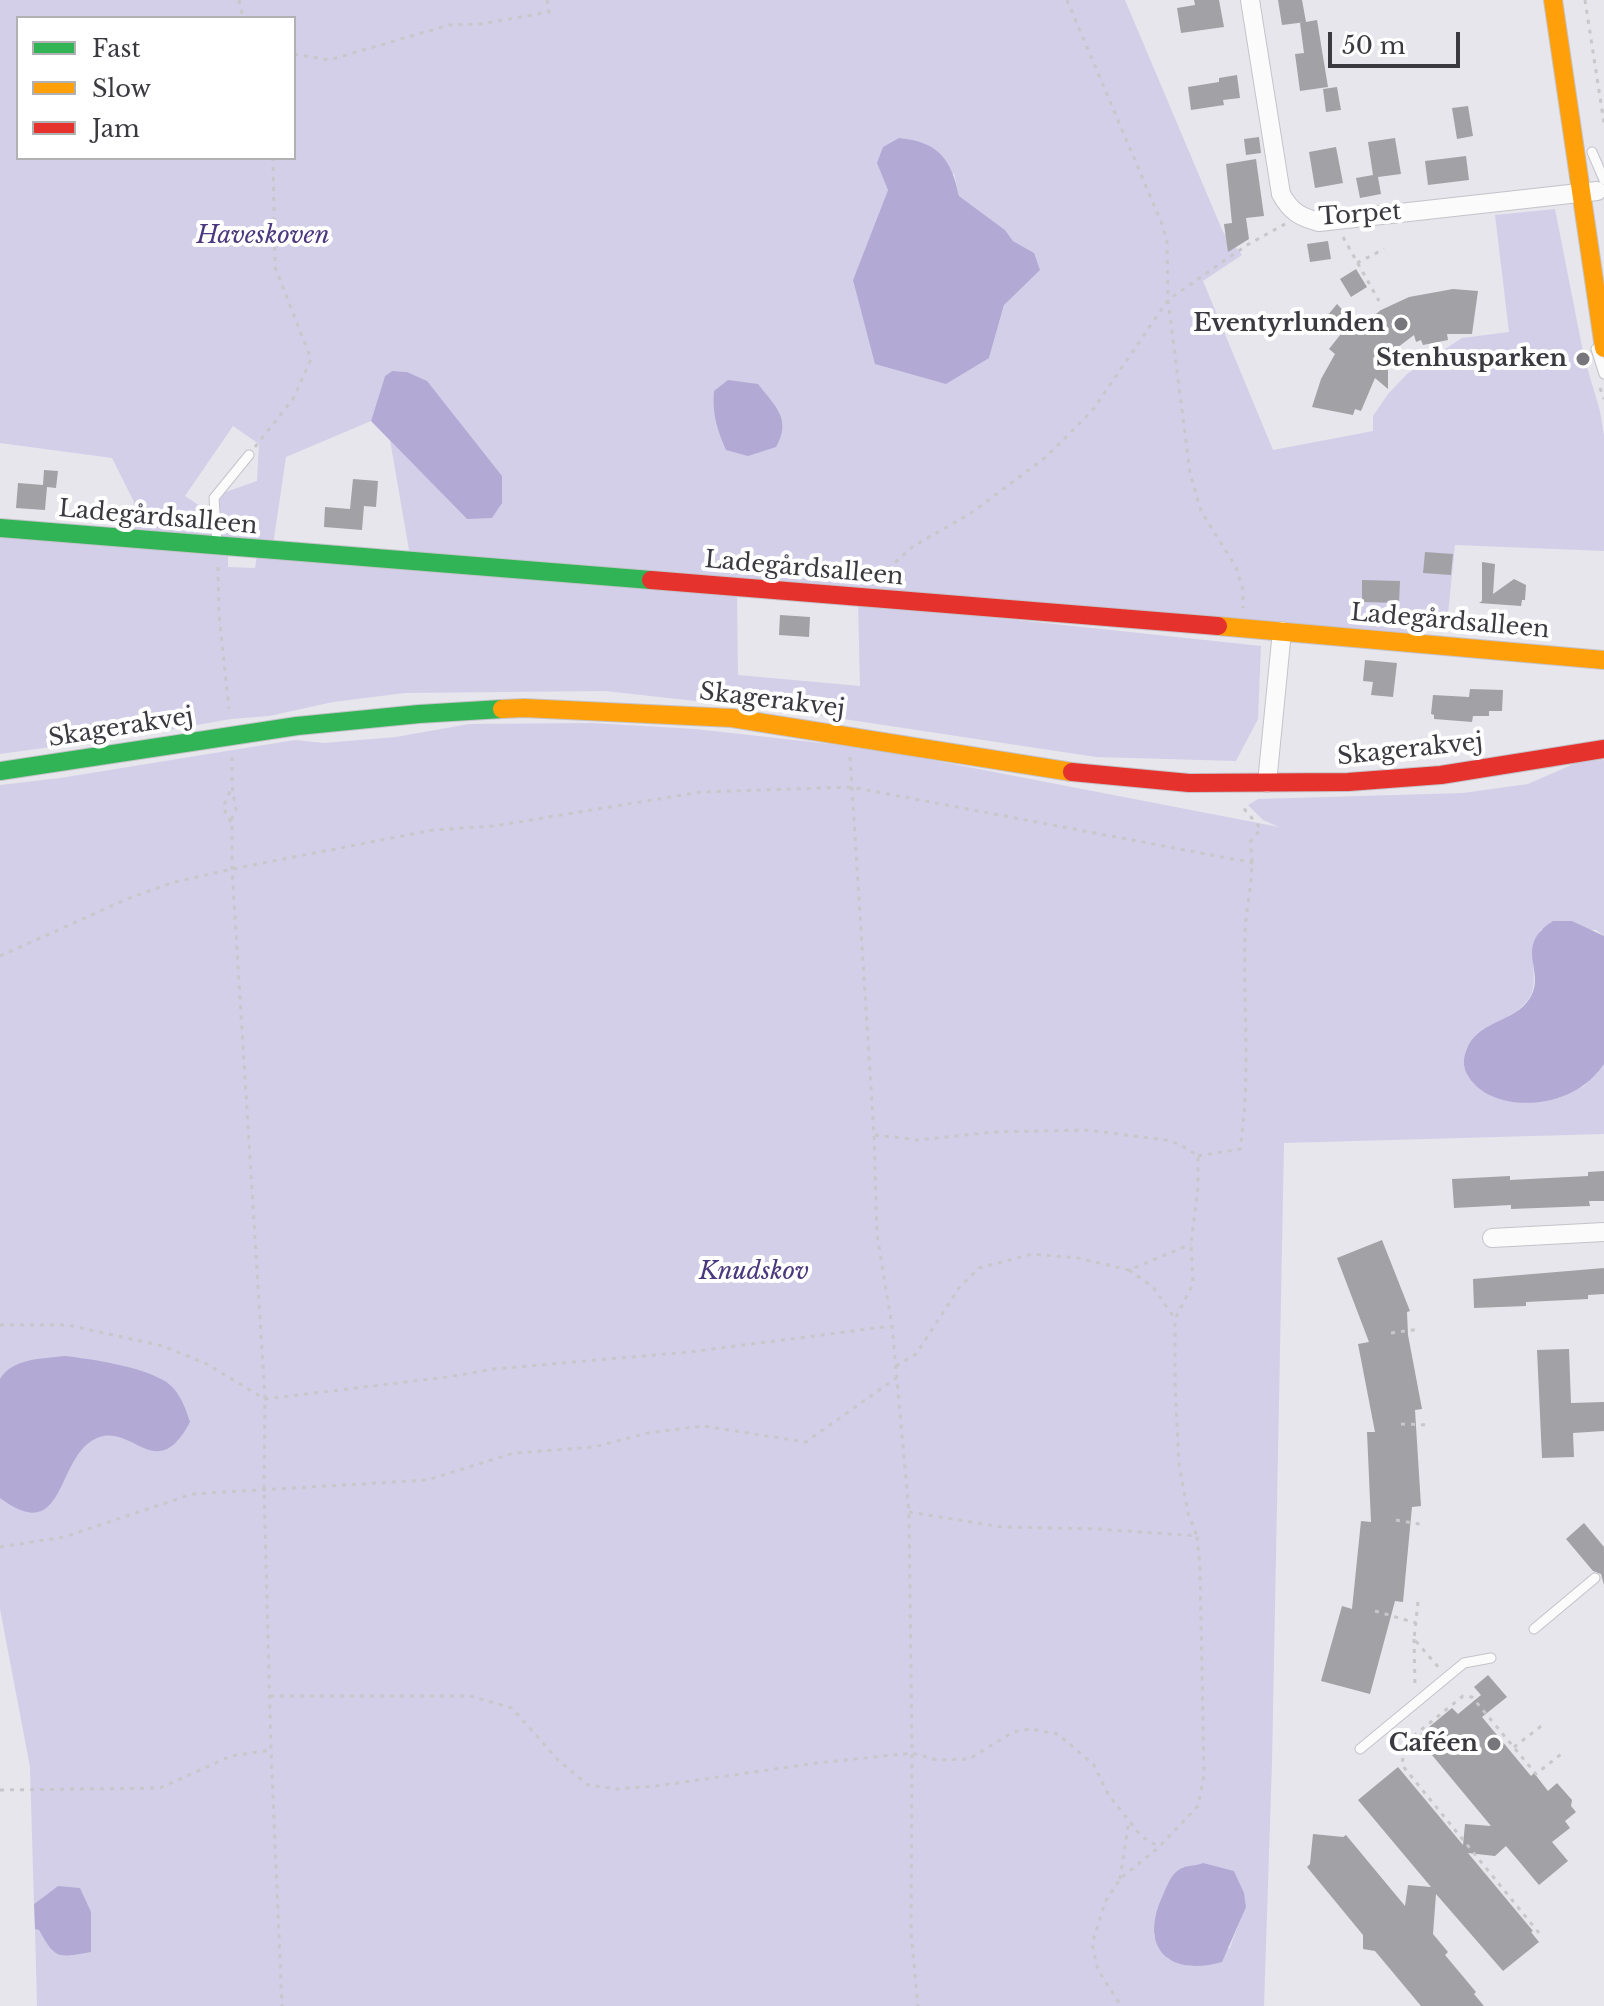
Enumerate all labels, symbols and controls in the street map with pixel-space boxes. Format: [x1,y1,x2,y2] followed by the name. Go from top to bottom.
[16,16,296,160] legend
[1332,16,1464,66] scale bar
[1342,31,1405,60] text: 50 m
[92,34,140,63] text: Fast
[92,74,151,103] text: Slow
[92,114,140,143] text: Jam
[1318,198,1402,232] street label: Torpet
[196,222,330,250] park label: Haveskoven
[1193,310,1385,338] place label: Eventyrlunden
[1392,315,1410,333] marker: Eventyrlunden
[1376,345,1567,373] place label: Stenhusparken
[1574,350,1592,368] marker: Stenhusparken
[57,495,259,541] street label: Ladegårdsalleen
[703,546,905,592] street label: Ladegårdsalleen
[1349,599,1551,645] street label: Ladegårdsalleen
[698,678,846,724] street label: Skagerakvej
[47,702,195,754] street label: Skagerakvej
[1336,728,1484,772] street label: Skagerakvej
[699,1258,809,1286] park label: Knudskov
[1389,1730,1478,1758] place label: Caféen
[1485,1735,1503,1753] marker: Caféen

